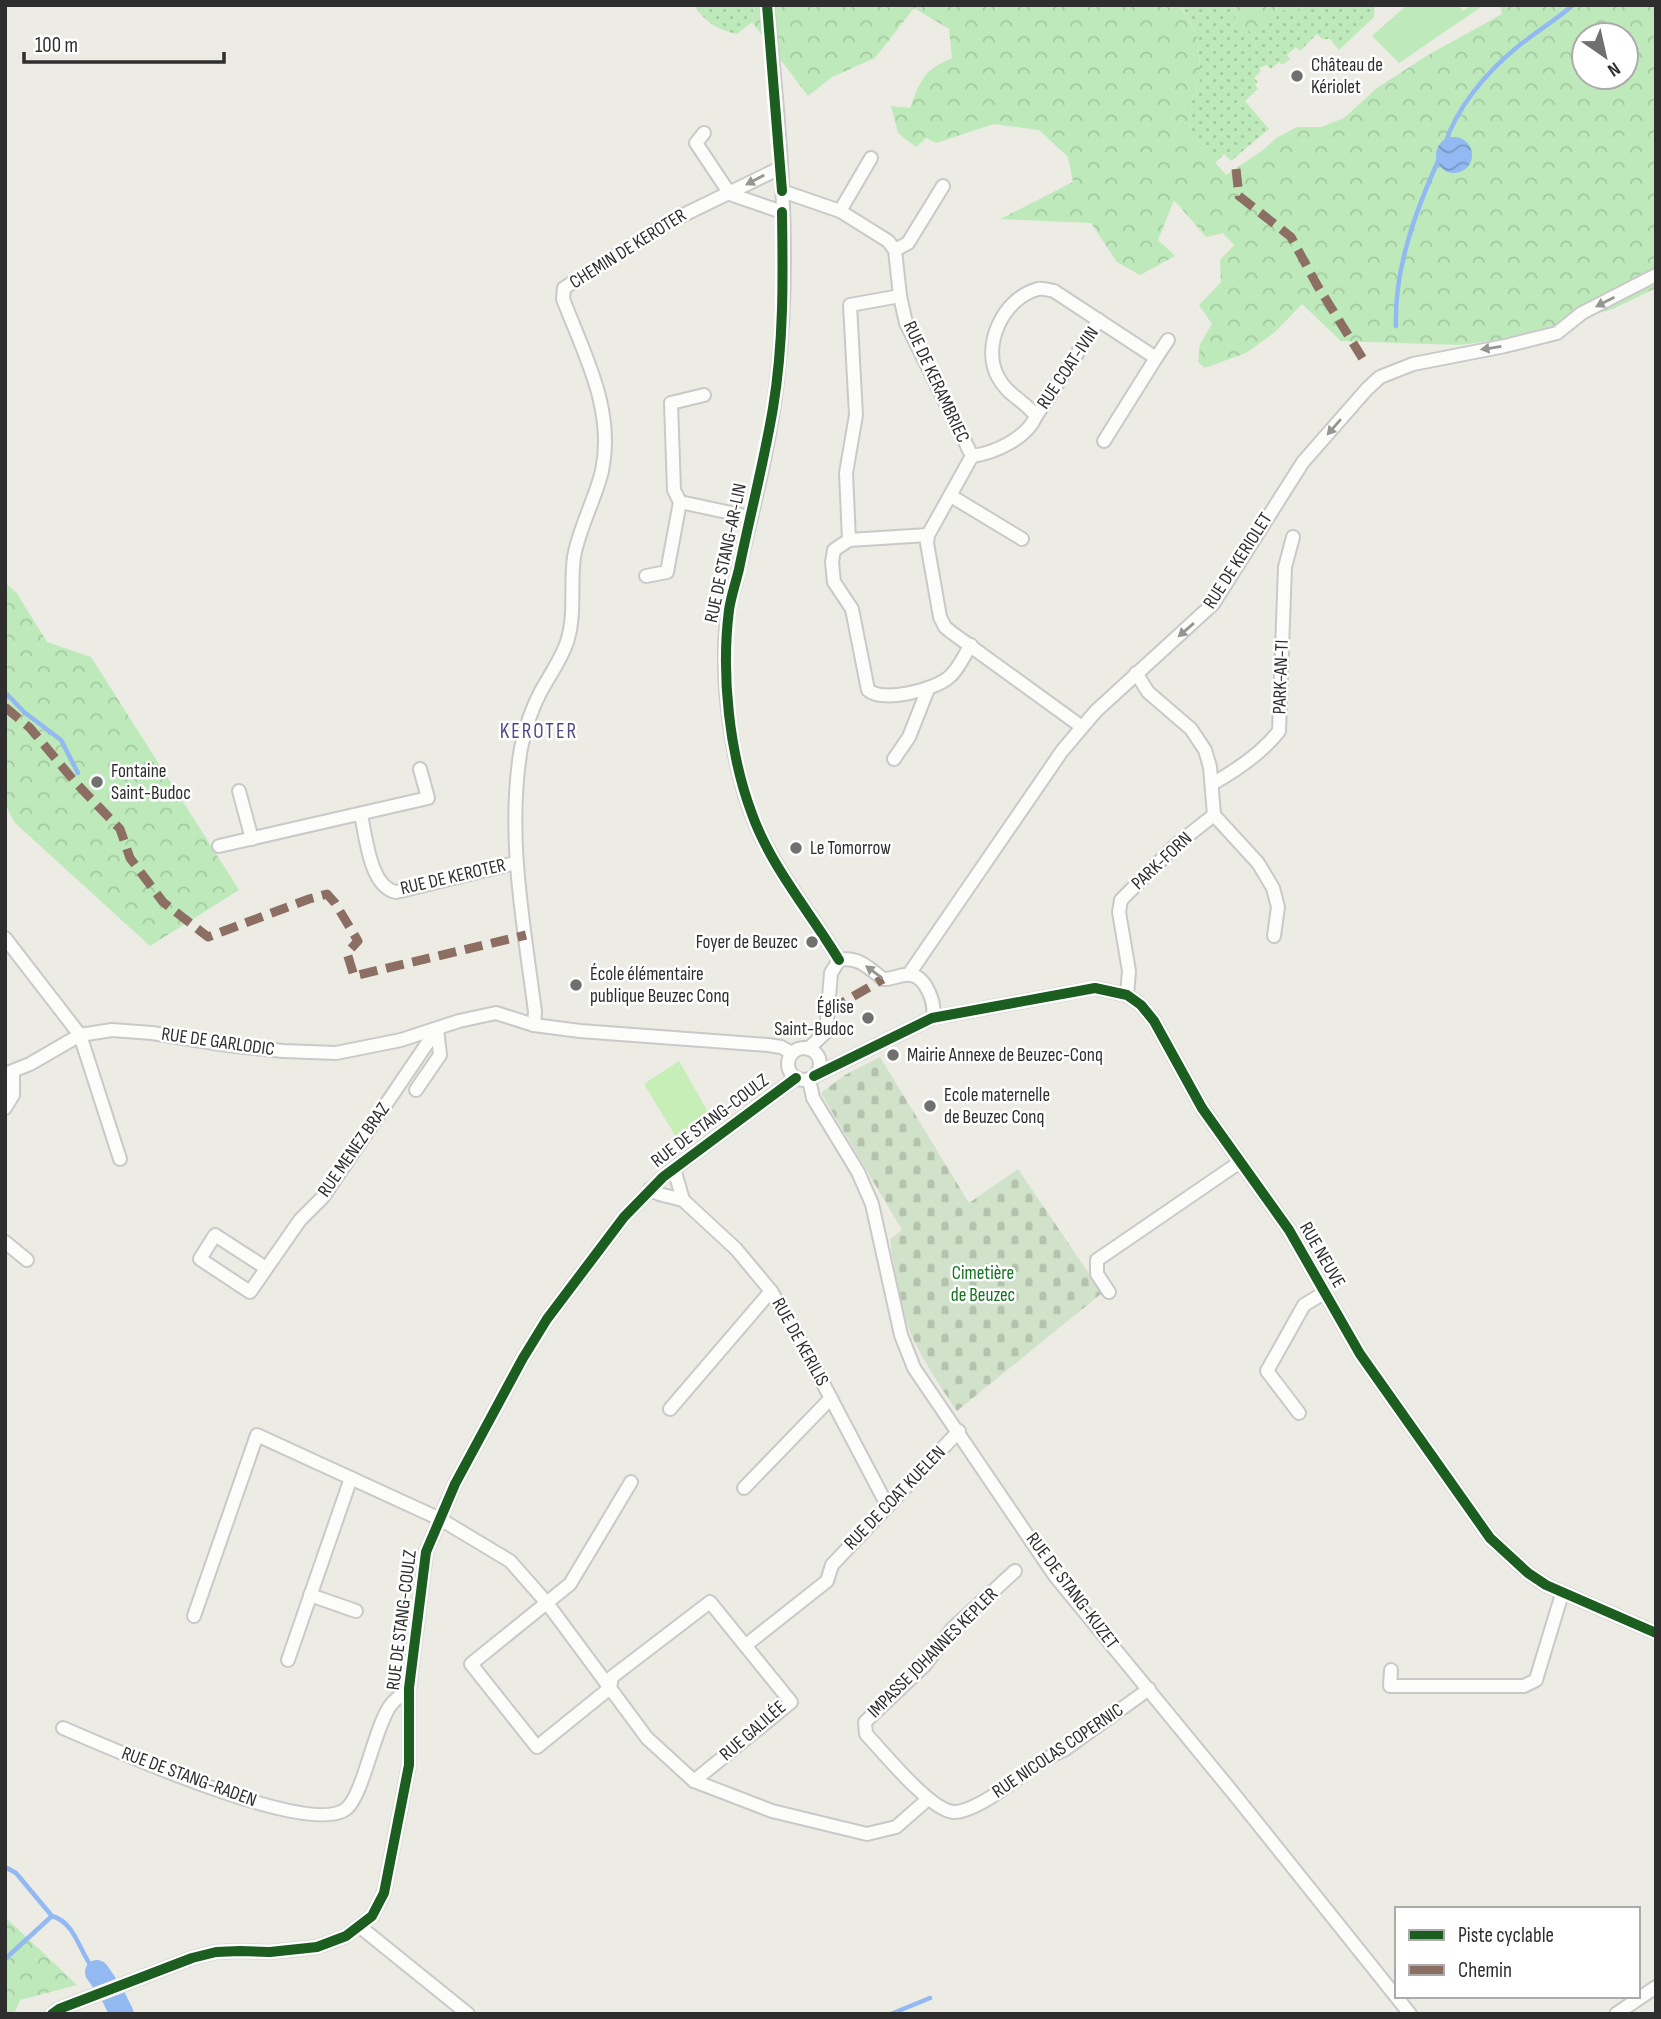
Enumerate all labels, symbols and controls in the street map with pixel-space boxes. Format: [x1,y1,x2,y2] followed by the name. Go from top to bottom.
[24,21,224,65] scale bar
[1570,21,1640,91] north arrow
[35,33,78,58] text: 100 m
[1311,54,1383,99] place label: Château de Kériolet
[1603,56,1624,81] text: N
[1289,68,1305,84] marker: Château de Kériolet
[745,175,765,186] one-way arrow
[565,204,691,294] street label: CHEMIN DE KEROTER
[1595,296,1615,307] one-way arrow
[898,318,974,446] street label: RUE DE KERAMBRIEC
[1032,322,1104,414] street label: RUE COAT-IVIN
[1480,343,1502,354] one-way arrow
[1327,418,1342,435] one-way arrow
[700,481,752,625] street label: RUE DE STANG-AR-LIN
[1198,508,1278,613] street label: RUE DE KERIOLET
[1177,622,1195,638] one-way arrow
[1268,639,1294,715] street label: PARK-AN-TI
[500,719,578,744] district label: KEROTER
[111,760,191,805] place label: Fontaine Saint-Budoc
[89,774,105,790] marker: Fontaine Saint-Budoc
[1127,827,1197,895] street label: PARK-FORN
[810,837,891,860] place label: Le Tomorrow
[788,840,804,856] marker: Le Tomorrow
[398,854,508,900] street label: RUE DE KEROTER
[696,931,798,954] place label: Foyer de Beuzec
[804,934,820,950] marker: Foyer de Beuzec
[590,963,729,1008] place label: École élémentaire publique Beuzec Conq
[865,966,883,980] one-way arrow
[568,977,584,993] marker: École élémentaire publique Beuzec Conq
[774,996,854,1041] place label: Église Saint-Budoc
[860,1010,876,1026] marker: Église Saint-Budoc
[160,1023,276,1061] street label: RUE DE GARLODIC
[907,1044,1103,1067] place label: Mairie Annexe de Beuzec-Conq
[885,1047,901,1063] marker: Mairie Annexe de Beuzec-Conq
[647,1069,773,1173] street label: RUE DE STANG-COULZ
[944,1084,1050,1129] place label: Ecole maternelle de Beuzec Conq
[313,1098,395,1202] street label: RUE MENEZ BRAZ
[922,1098,938,1114] marker: Ecole maternelle de Beuzec Conq
[1294,1218,1350,1292] street label: RUE NEUVE
[951,1262,1015,1307] park label: Cimetière de Beuzec
[766,1294,834,1390] street label: RUE DE KERILIS
[839,1441,951,1555] street label: RUE DE COAT KUELEN
[1021,1528,1123,1654] street label: RUE DE STANG-KUZET
[382,1548,422,1692] street label: RUE DE STANG-COULZ
[863,1583,1003,1723] street label: IMPASSE JOHANNES KEPLER
[715,1696,791,1766] street label: RUE GALILÉE
[988,1699,1128,1803] street label: RUE NICOLAS COPERNIC
[118,1742,260,1812] street label: RUE DE STANG-RADEN
[1395,1907,1640,1998] legend
[1458,1923,1554,1948] text: Piste cyclable
[1458,1958,1512,1983] text: Chemin

